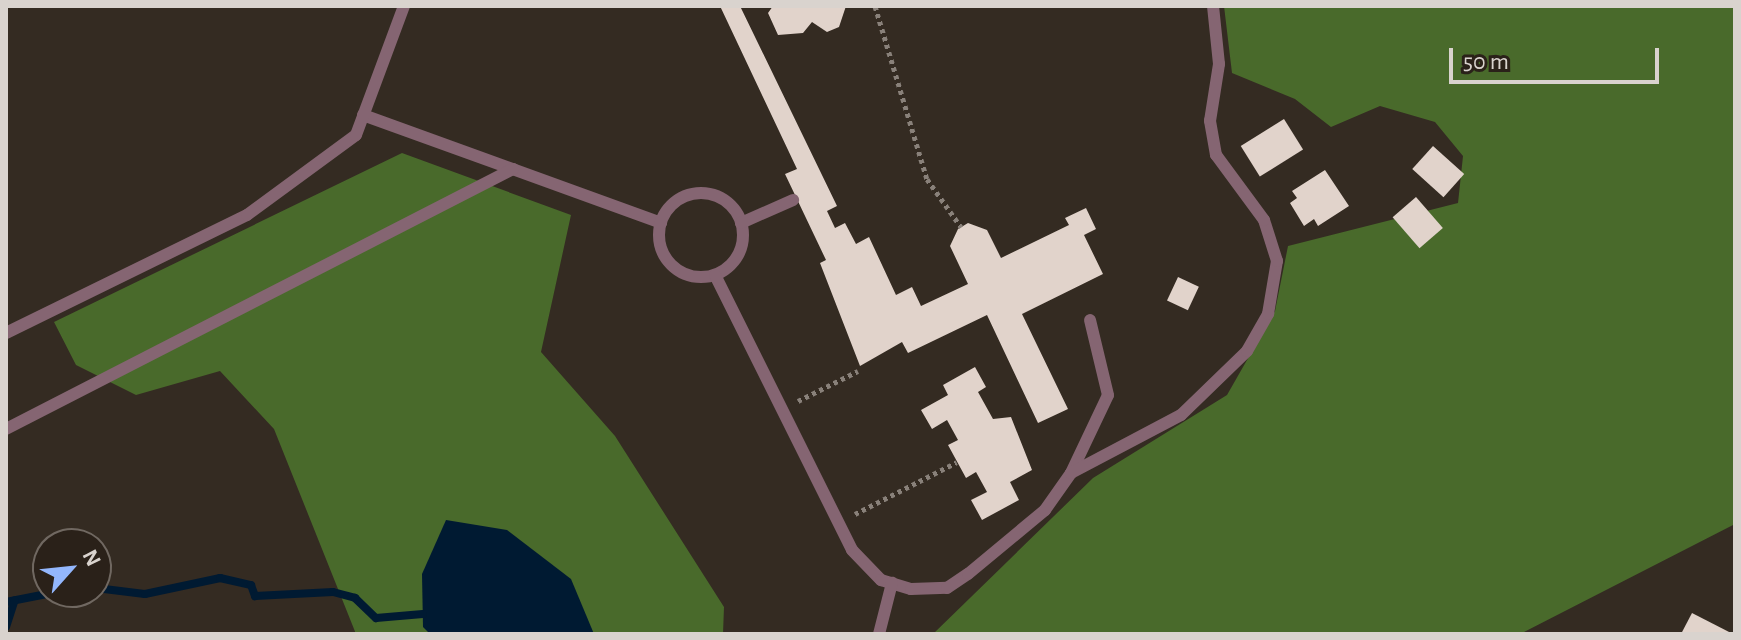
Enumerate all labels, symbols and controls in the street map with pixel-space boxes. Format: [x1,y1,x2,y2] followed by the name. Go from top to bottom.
[1453,32,1663,82] scale bar
[1463,50,1509,74] text: 50 m
[32,528,112,608] north arrow
[78,546,105,570] text: N

